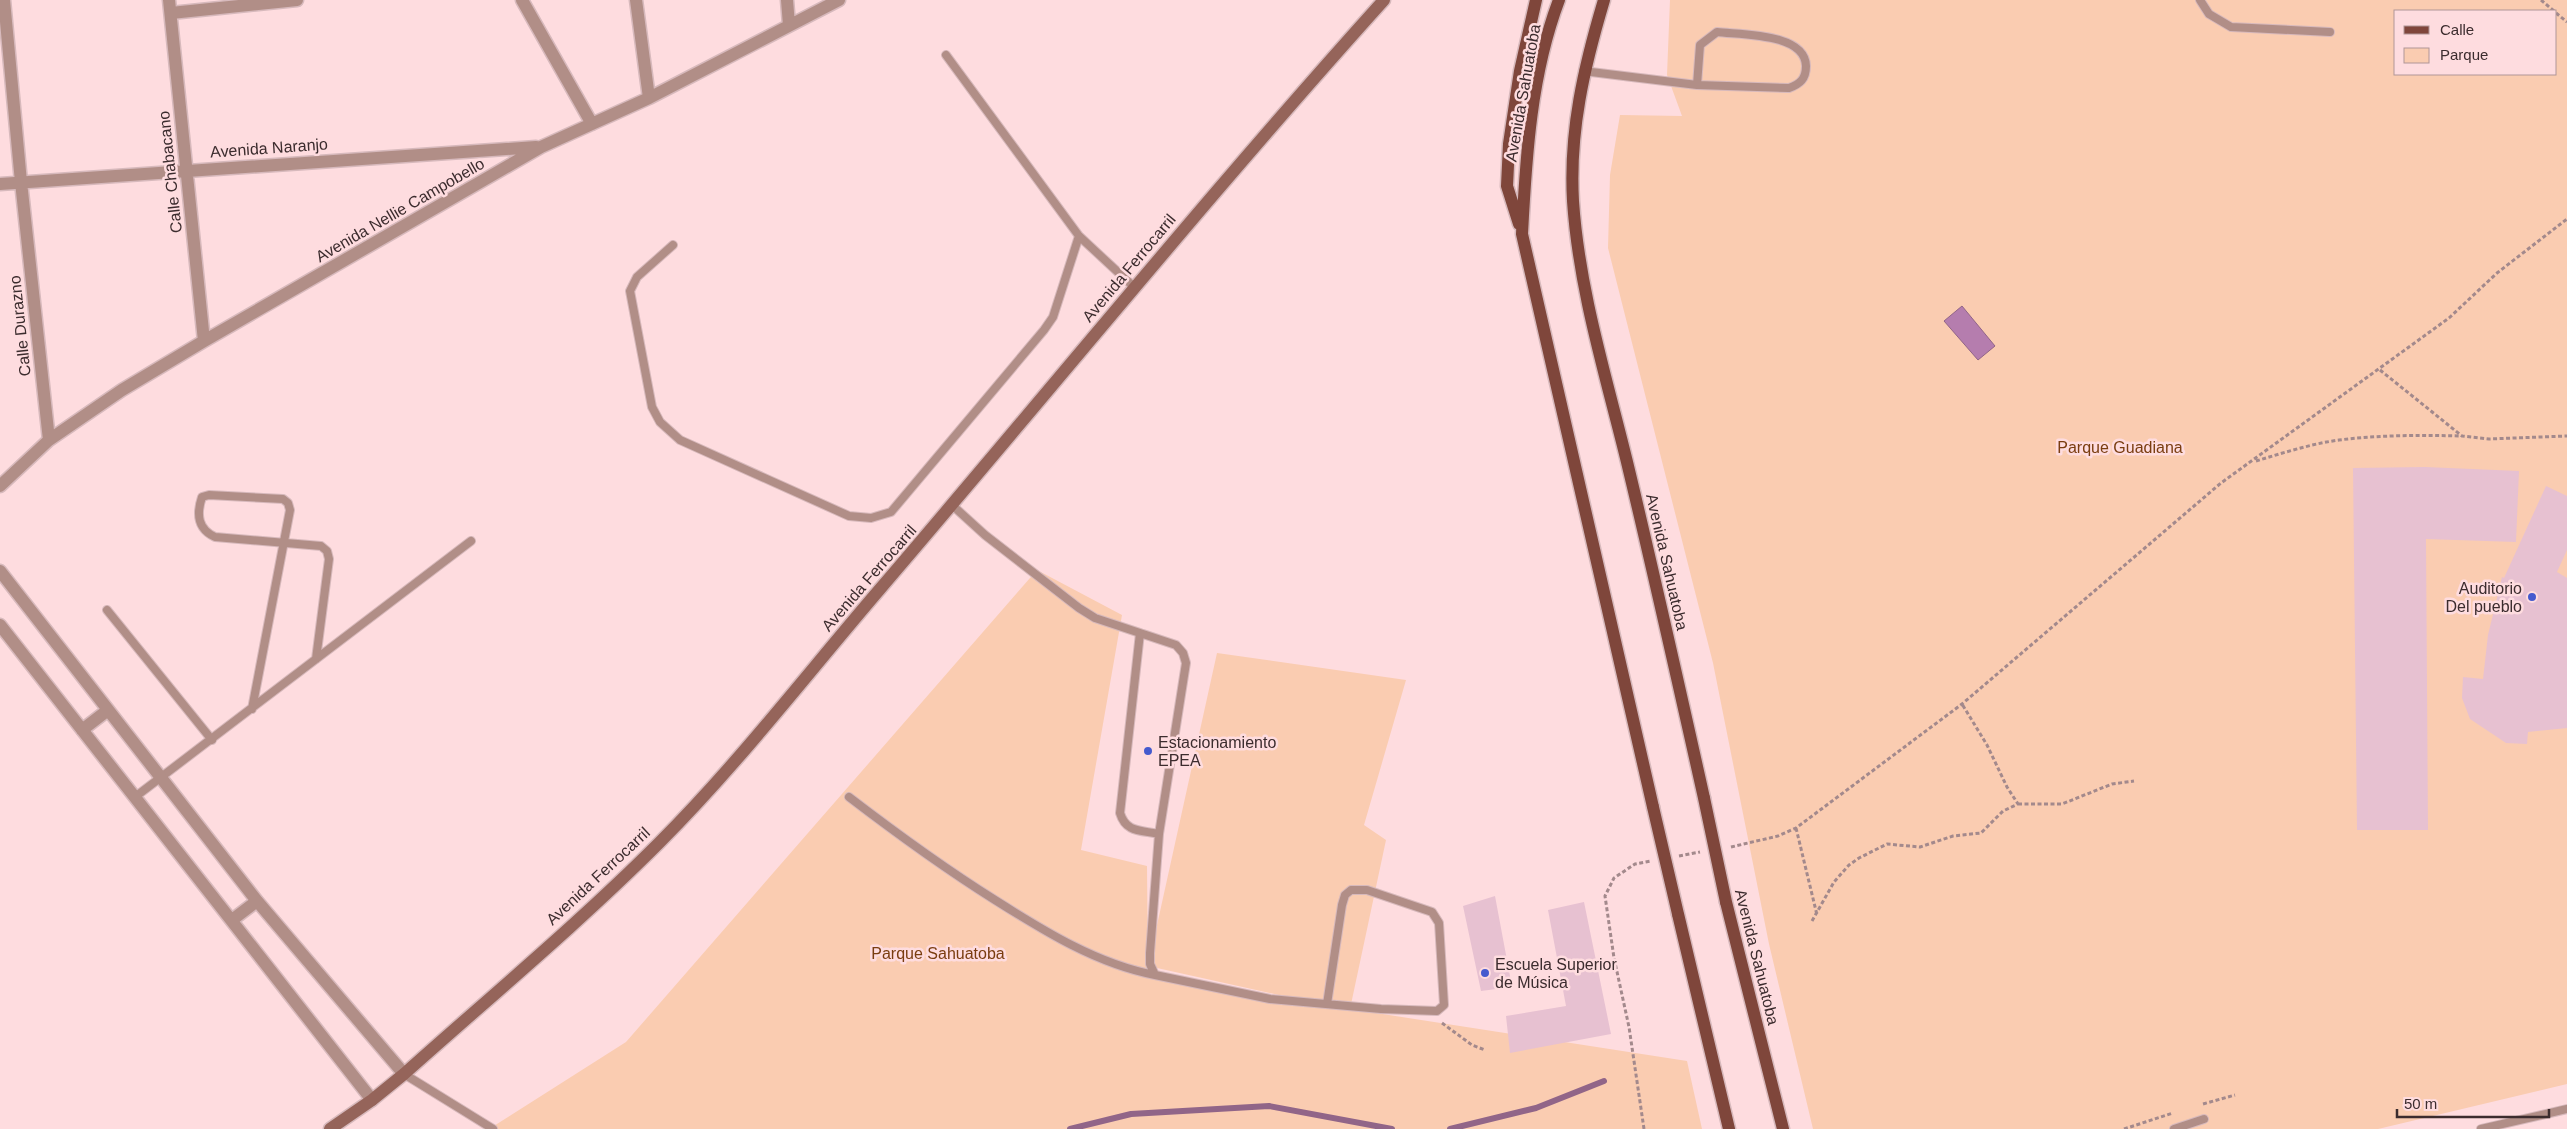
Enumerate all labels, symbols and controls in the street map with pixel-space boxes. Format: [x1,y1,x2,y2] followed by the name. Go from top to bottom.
[2394,10,2557,75] legend
[2440,21,2474,38] text: Calle
[1503,23,1543,163] street label: Avenida Sahuatoba
[2440,46,2488,63] text: Parque
[155,110,185,234] street label: Calle Chabacano
[210,135,329,161] street label: Avenida Naranjo
[313,155,487,265] street label: Avenida Nellie Campobello
[1079,211,1179,325] street label: Avenida Ferrocarril
[6,275,34,377] street label: Calle Durazno
[2057,439,2183,456] park label: Parque Guadiana
[1643,492,1691,632] street label: Avenida Sahuatoba
[818,522,920,634] street label: Avenida Ferrocarril
[2446,580,2522,615] place label: Auditorio Del pueblo
[2526,591,2538,603] marker: Auditorio Del pueblo
[1158,734,1276,769] place label: Estacionamiento EPEA
[1142,745,1154,757] marker: Estacionamiento EPEA
[543,824,653,928] street label: Avenida Ferrocarril
[1732,887,1782,1027] street label: Avenida Sahuatoba
[871,945,1005,962] park label: Parque Sahuatoba
[1495,956,1618,991] place label: Escuela Superior de Música
[1479,967,1491,979] marker: Escuela Superior de Música
[2397,1086,2550,1118] scale bar
[2404,1095,2437,1112] text: 50 m

